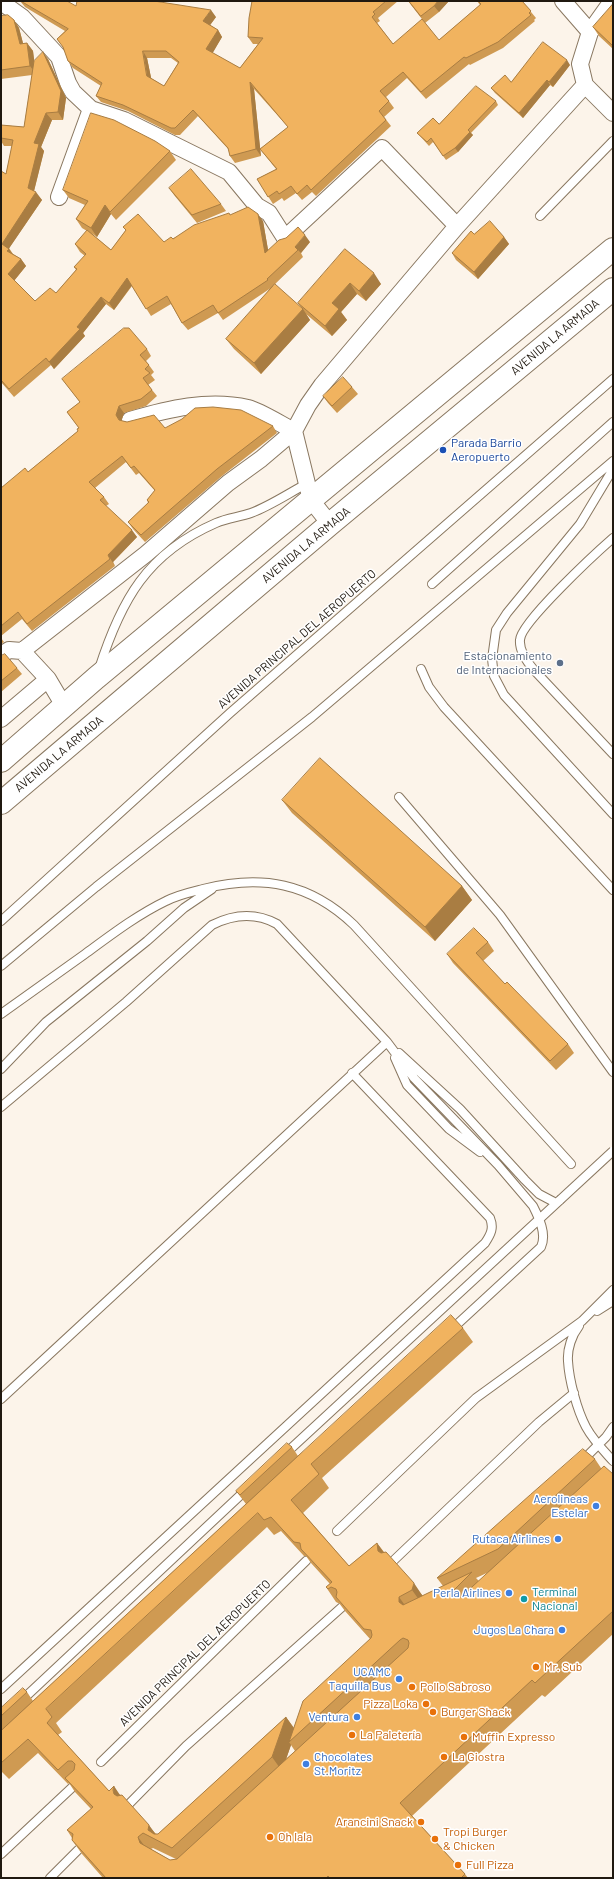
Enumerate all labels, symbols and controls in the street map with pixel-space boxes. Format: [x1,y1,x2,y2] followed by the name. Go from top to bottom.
[508,296,602,378] street label: AVENIDA LA ARMADA
[451,436,522,464] place label: Parada Barrio Aeropuerto
[438,445,448,455] marker: Parada Barrio Aeropuerto
[259,504,353,586] street label: AVENIDA LA ARMADA
[215,566,379,712] street label: AVENIDA PRINCIPAL DEL AEROPUERTO
[456,649,552,677] place label: Estacionamiento de Internacionales
[555,658,565,668] marker: Estacionamiento de Internacionales
[12,713,106,795] street label: AVENIDA LA ARMADA
[533,1492,588,1520] place label: Aerolineas Estelar
[591,1501,601,1511] marker: Aerolineas Estelar
[472,1532,550,1546] place label: Rutaca Airlines
[553,1534,563,1544] marker: Rutaca Airlines
[116,1577,274,1729] street label: AVENIDA PRINCIPAL DEL AEROPUERTO
[532,1585,577,1613] place label: Terminal Nacional
[433,1586,501,1600] place label: Perla Airlines
[504,1588,514,1598] marker: Perla Airlines
[519,1594,529,1604] marker: Terminal Nacional
[474,1623,554,1637] place label: Jugos La Chara
[557,1625,567,1635] marker: Jugos La Chara
[544,1660,582,1674] place label: Mr. Sub
[531,1662,541,1672] marker: Mr. Sub
[328,1665,391,1693] place label: UCAMC Taquilla Bus
[394,1674,404,1684] marker: UCAMC Taquilla Bus
[420,1680,491,1694] place label: Pollo Sabroso
[407,1682,417,1692] marker: Pollo Sabroso
[363,1697,418,1711] place label: Pizza Loka
[421,1699,431,1709] marker: Pizza Loka
[441,1705,510,1719] place label: Burger Shack
[428,1707,438,1717] marker: Burger Shack
[308,1710,349,1724] place label: Ventura
[352,1712,362,1722] marker: Ventura
[360,1728,421,1742] place label: La Paletería
[347,1730,357,1740] marker: La Paletería
[472,1730,555,1744] place label: Muffin Expresso
[459,1732,469,1742] marker: Muffin Expresso
[314,1750,372,1778] place label: Chocolates St.Moritz
[452,1750,505,1764] place label: La Giostra
[439,1752,449,1762] marker: La Giostra
[301,1759,311,1769] marker: Chocolates St.Moritz
[336,1815,413,1829] place label: Arancini Snack
[416,1817,426,1827] marker: Arancini Snack
[443,1825,507,1853] place label: Tropi Burger & Chicken
[278,1830,312,1844] place label: Oh lala
[265,1832,275,1842] marker: Oh lala
[430,1834,440,1844] marker: Tropi Burger & Chicken
[466,1858,514,1872] place label: Full Pizza
[453,1860,463,1870] marker: Full Pizza

